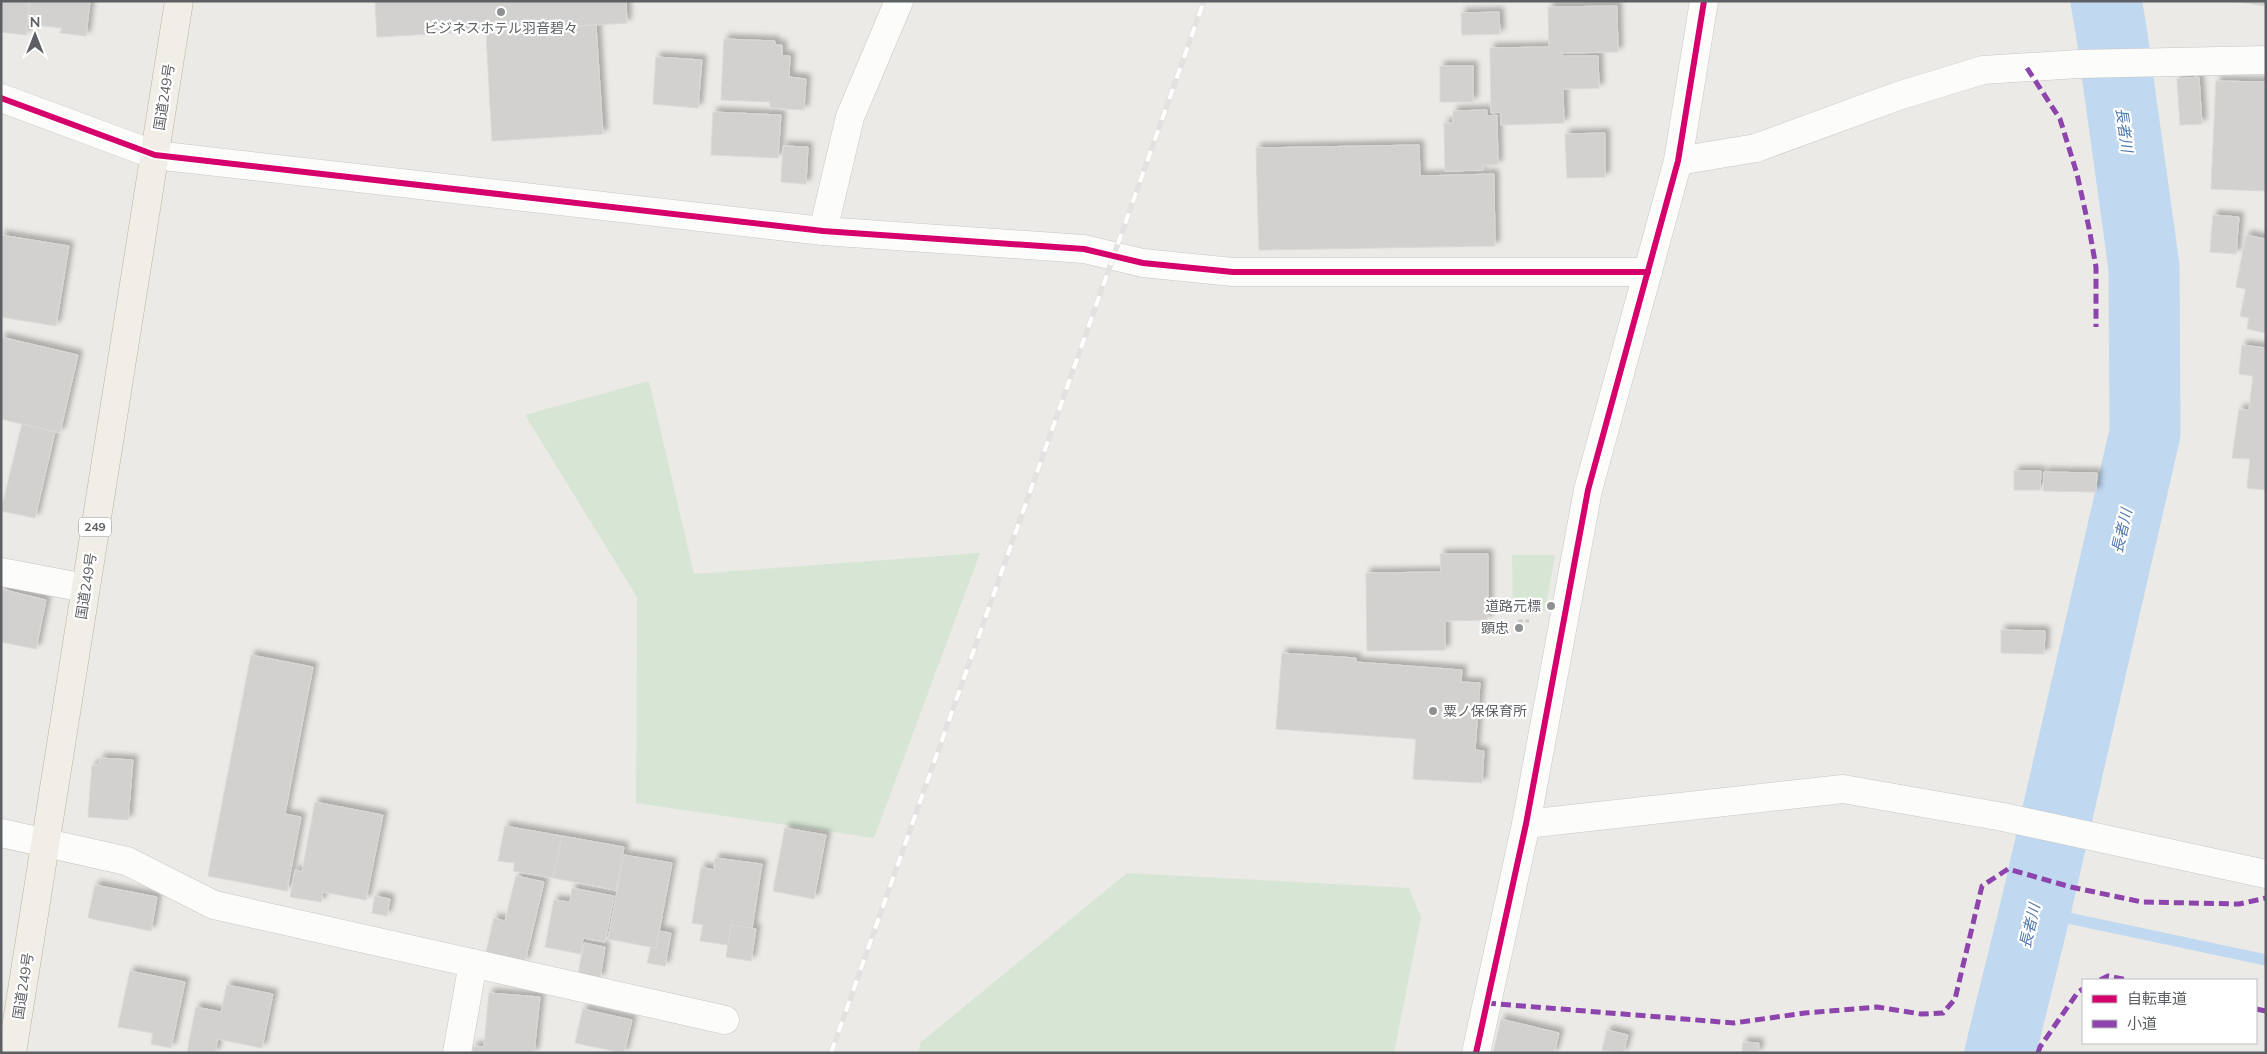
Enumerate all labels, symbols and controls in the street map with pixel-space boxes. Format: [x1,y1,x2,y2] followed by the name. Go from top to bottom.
[495,6,507,18] marker: ビジネスホテル羽音碧々
[10,10,60,60] north arrow
[30,13,40,31] text: N
[424,19,578,37] place label: ビジネスホテル羽音碧々
[150,62,178,132] street label: 国道249号
[2112,106,2137,156] water label: 長者川
[2107,505,2136,555] water label: 長者川
[79,518,111,536] road number: 249
[72,551,100,621] street label: 国道249号
[1485,597,1541,615] place label: 道路元標
[1545,600,1557,612] marker: 道路元標
[1481,619,1509,637] place label: 顕忠
[1513,622,1525,634] marker: 顕忠
[1443,702,1527,720] place label: 粟ノ保保育所
[1427,705,1439,717] marker: 粟ノ保保育所
[2015,900,2044,950] water label: 長者川
[9,951,37,1021] street label: 国道249号
[2082,979,2257,1044] legend
[2127,989,2187,1008] text: 自転車道
[2127,1014,2157,1033] text: 小道

